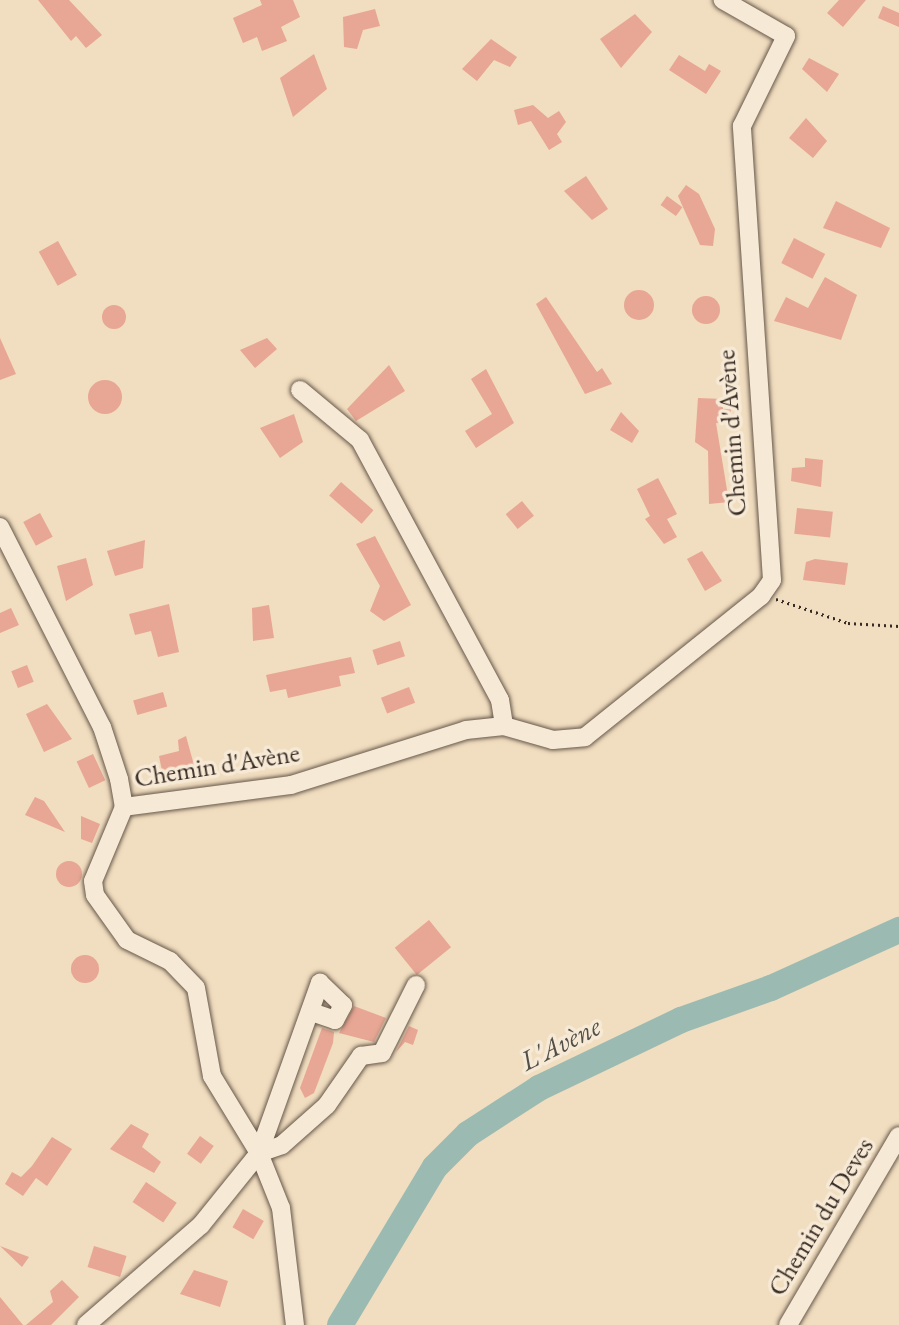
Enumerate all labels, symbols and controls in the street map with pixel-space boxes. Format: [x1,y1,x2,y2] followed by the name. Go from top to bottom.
[711,349,753,517] street label: Chemin d'Avène
[132,738,302,794] street label: Chemin d'Avène
[514,1009,606,1077] water label: L'Avène
[762,1132,880,1302] street label: Chemin du Deves

